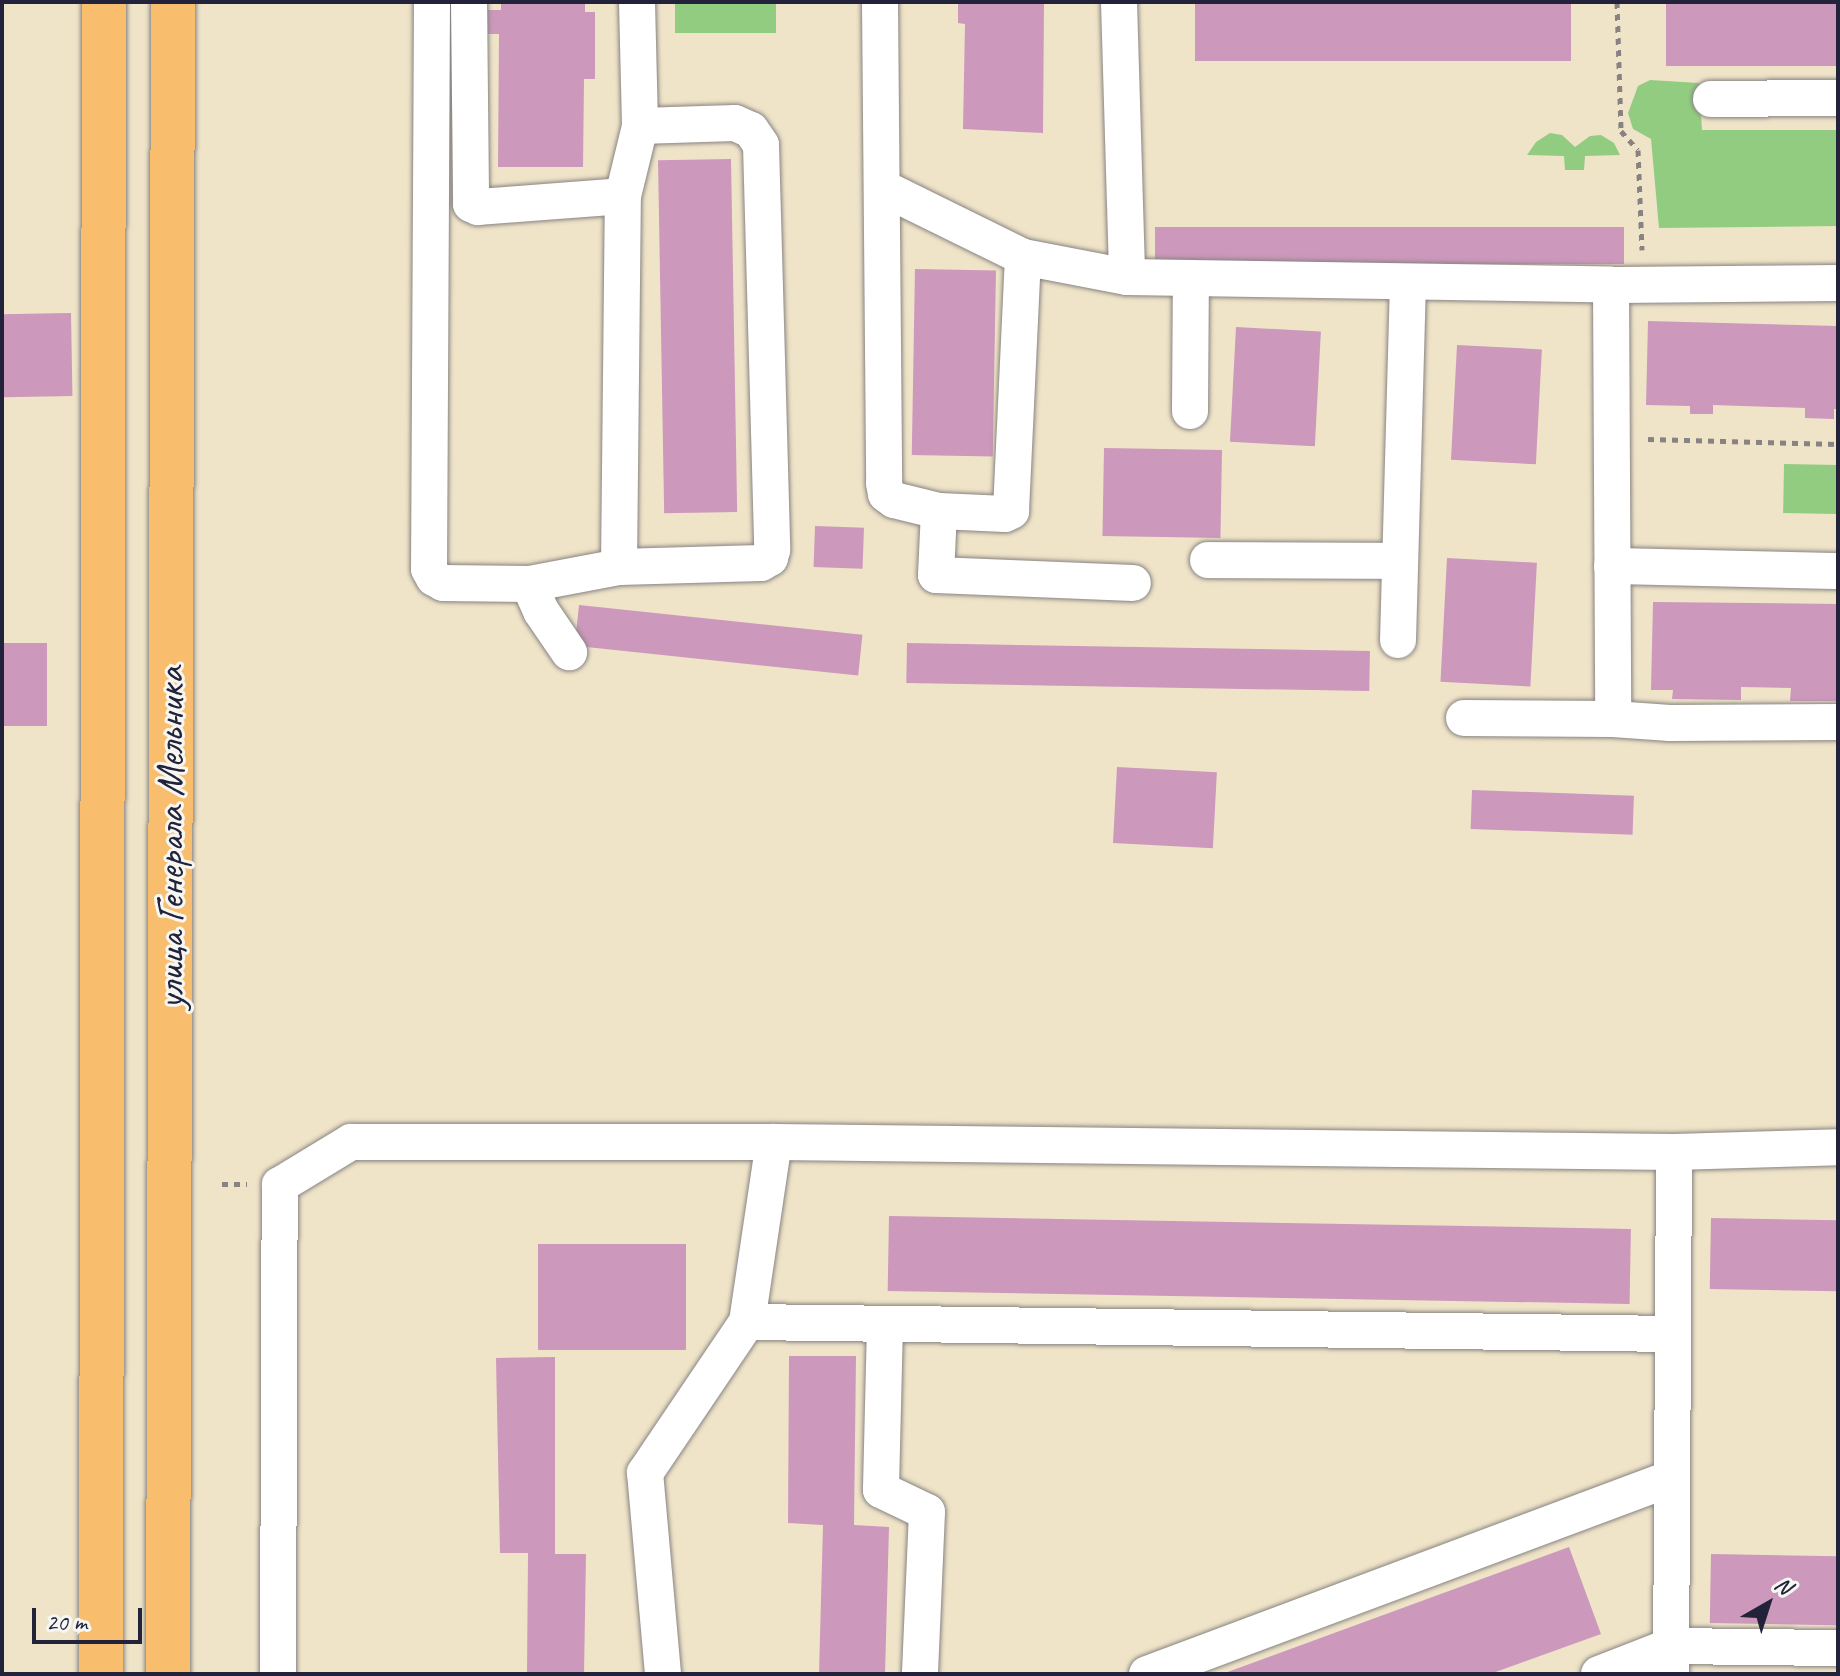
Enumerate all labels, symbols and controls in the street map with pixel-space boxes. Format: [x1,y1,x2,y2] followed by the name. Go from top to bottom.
[146,665,194,1011] street label: улица Генерала Мельника
[1728,1564,1808,1644] north arrow
[1769,1570,1797,1601] text: N
[36,1592,146,1642] scale bar
[46,1607,87,1637] text: 20 m

